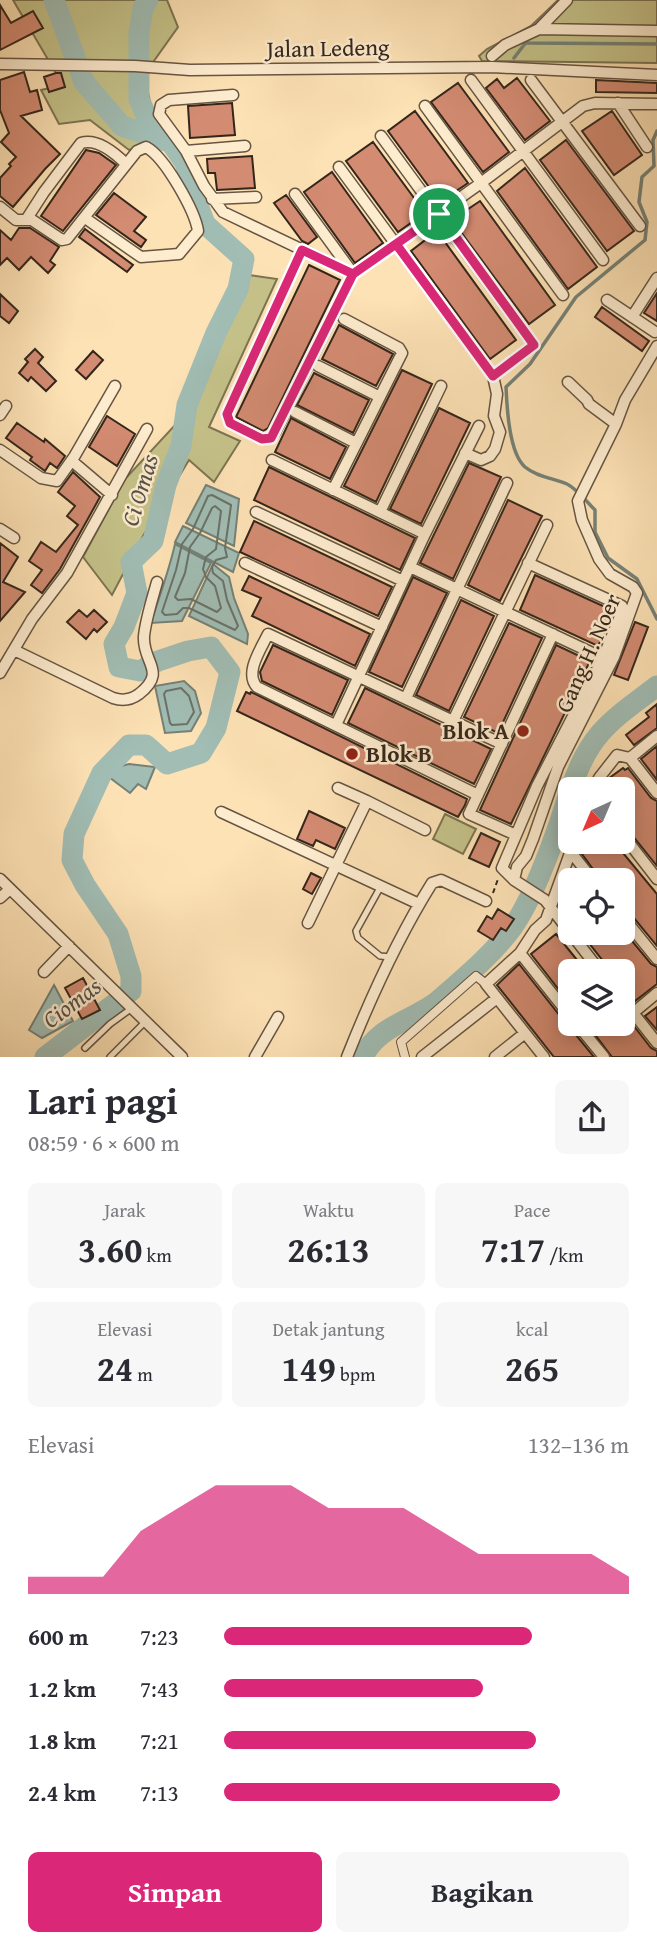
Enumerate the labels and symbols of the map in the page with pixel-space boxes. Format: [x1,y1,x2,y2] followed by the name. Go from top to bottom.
[263,30,390,65] street label: Jalan Ledeng
[409,184,469,244] pin
[112,449,167,530] water label: Ci Omas
[547,588,629,717] street label: Gang H. Noer
[443,714,509,747] place label: Blok A
[515,723,531,739] marker: Blok A
[366,737,432,770] place label: Blok B
[344,746,360,762] marker: Blok B
[558,777,635,854] north arrow
[35,969,109,1036] water label: Ciomas

